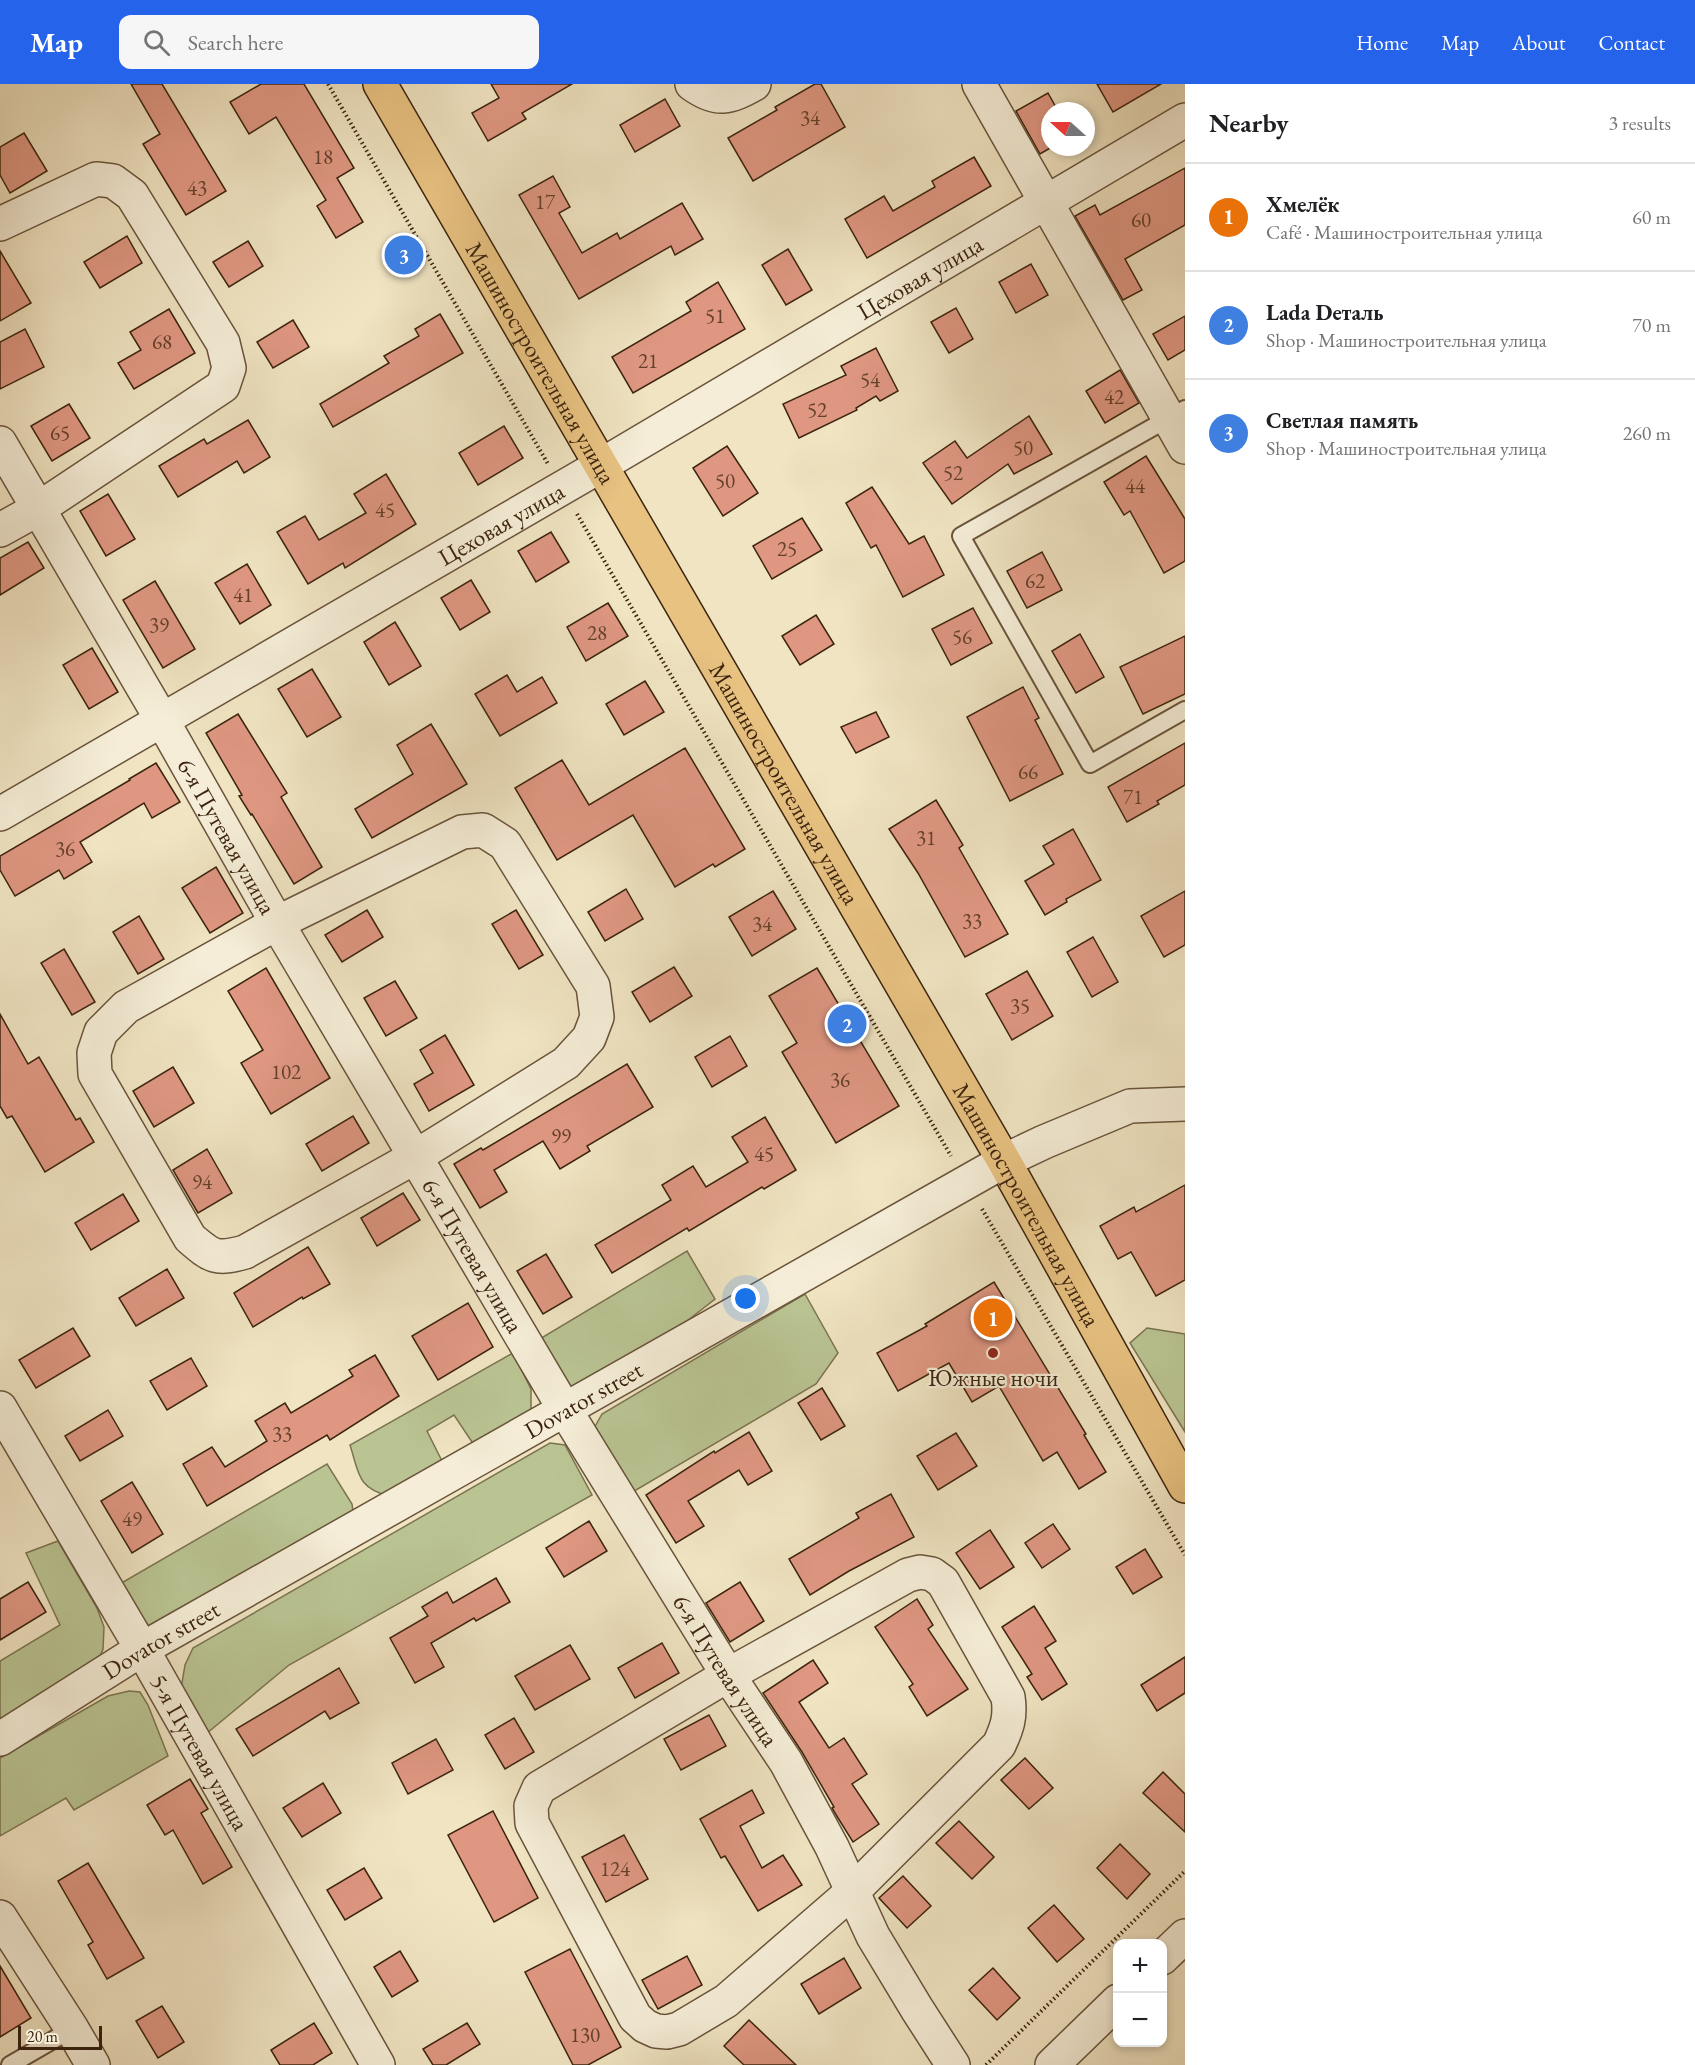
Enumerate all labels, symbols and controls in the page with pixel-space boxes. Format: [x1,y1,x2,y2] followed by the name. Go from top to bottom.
[119,15,539,69] search box
[30,24,83,60] text: Map
[140,26,173,59] icon: search
[188,28,283,57] text: Search here
[1356,29,1408,56] text: Home
[1441,29,1479,56] text: Map
[1512,29,1565,56] text: About
[1598,29,1665,56] text: Contact
[1041,102,1095,156] north arrow
[800,104,821,131] house number: 34
[1209,106,1289,140] text: Nearby
[1608,110,1671,136] text: 3 results
[313,143,333,170] house number: 18
[187,174,207,201] house number: 43
[535,188,556,215] house number: 17
[1266,190,1339,219] text: Хмелёк
[1223,204,1234,230] text: 1
[1632,204,1671,230] text: 60 m
[1131,206,1151,233] house number: 60
[1266,219,1543,245] text: Café · Машиностроительная улица
[851,228,988,326] street label: Цеховая улица
[384,232,424,278] pin: 3
[459,236,624,490] street label: Машиностроительная улица
[1266,298,1384,327] text: Lada Dеталь
[705,302,725,329] house number: 51
[1223,312,1234,338] text: 2
[1632,312,1671,338] text: 70 m
[1266,327,1547,353] text: Shop · Машиностроительная улица
[152,328,172,355] house number: 68
[638,347,658,374] house number: 21
[860,366,881,393] house number: 54
[1104,383,1124,410] house number: 42
[807,396,827,423] house number: 52
[1266,406,1418,435] text: Светлая память
[50,419,70,446] house number: 65
[1223,420,1234,446] text: 3
[1623,420,1671,446] text: 260 m
[1013,434,1033,461] house number: 50
[1266,435,1547,461] text: Shop · Машиностроительная улица
[943,459,963,486] house number: 52
[715,467,735,494] house number: 50
[1125,472,1146,499] house number: 44
[432,475,570,572] street label: Цеховая улица
[375,496,395,523] house number: 45
[777,535,797,562] house number: 25
[1025,567,1045,594] house number: 62
[233,581,253,608] house number: 41
[149,611,169,638] house number: 39
[587,619,607,646] house number: 28
[952,623,972,650] house number: 56
[703,656,868,910] street label: Машиностроительная улица
[171,752,284,920] street label: 6-я Путевая улица
[1018,758,1038,785] house number: 66
[1123,783,1143,810] house number: 71
[916,824,936,851] house number: 31
[55,835,75,862] house number: 36
[962,907,982,934] house number: 33
[752,910,773,937] house number: 34
[1010,992,1030,1019] house number: 35
[828,1002,866,1046] pin: 2
[271,1058,301,1085] house number: 102
[830,1066,850,1093] house number: 36
[946,1077,1109,1332] street label: Машиностроительная улица
[551,1122,571,1149] house number: 99
[754,1140,774,1167] house number: 45
[192,1168,213,1195] house number: 94
[416,1172,531,1338] street label: 6-я Путевая улица
[731,1284,760,1313] your location
[974,1296,1012,1340] pin: 1
[986,1346,1000,1360] marker: Южные ночи
[518,1353,648,1445] street label: Dovator street
[928,1362,1059,1393] place label: Южные ночи
[272,1420,292,1447] house number: 33
[122,1505,142,1532] house number: 49
[666,1588,787,1752] street label: 6-я Путевая улица
[96,1593,225,1686] street label: Dovator street
[144,1668,257,1836] street label: 5-я Путевая улица
[600,1855,631,1882] house number: 124
[1113,1939,1167,2047] map controls
[1113,1939,1167,1993] button: +
[1113,1993,1167,2047] button: −
[570,2021,600,2048] house number: 130
[18,2023,102,2050] scale bar
[27,2026,58,2047] text: 20 m

